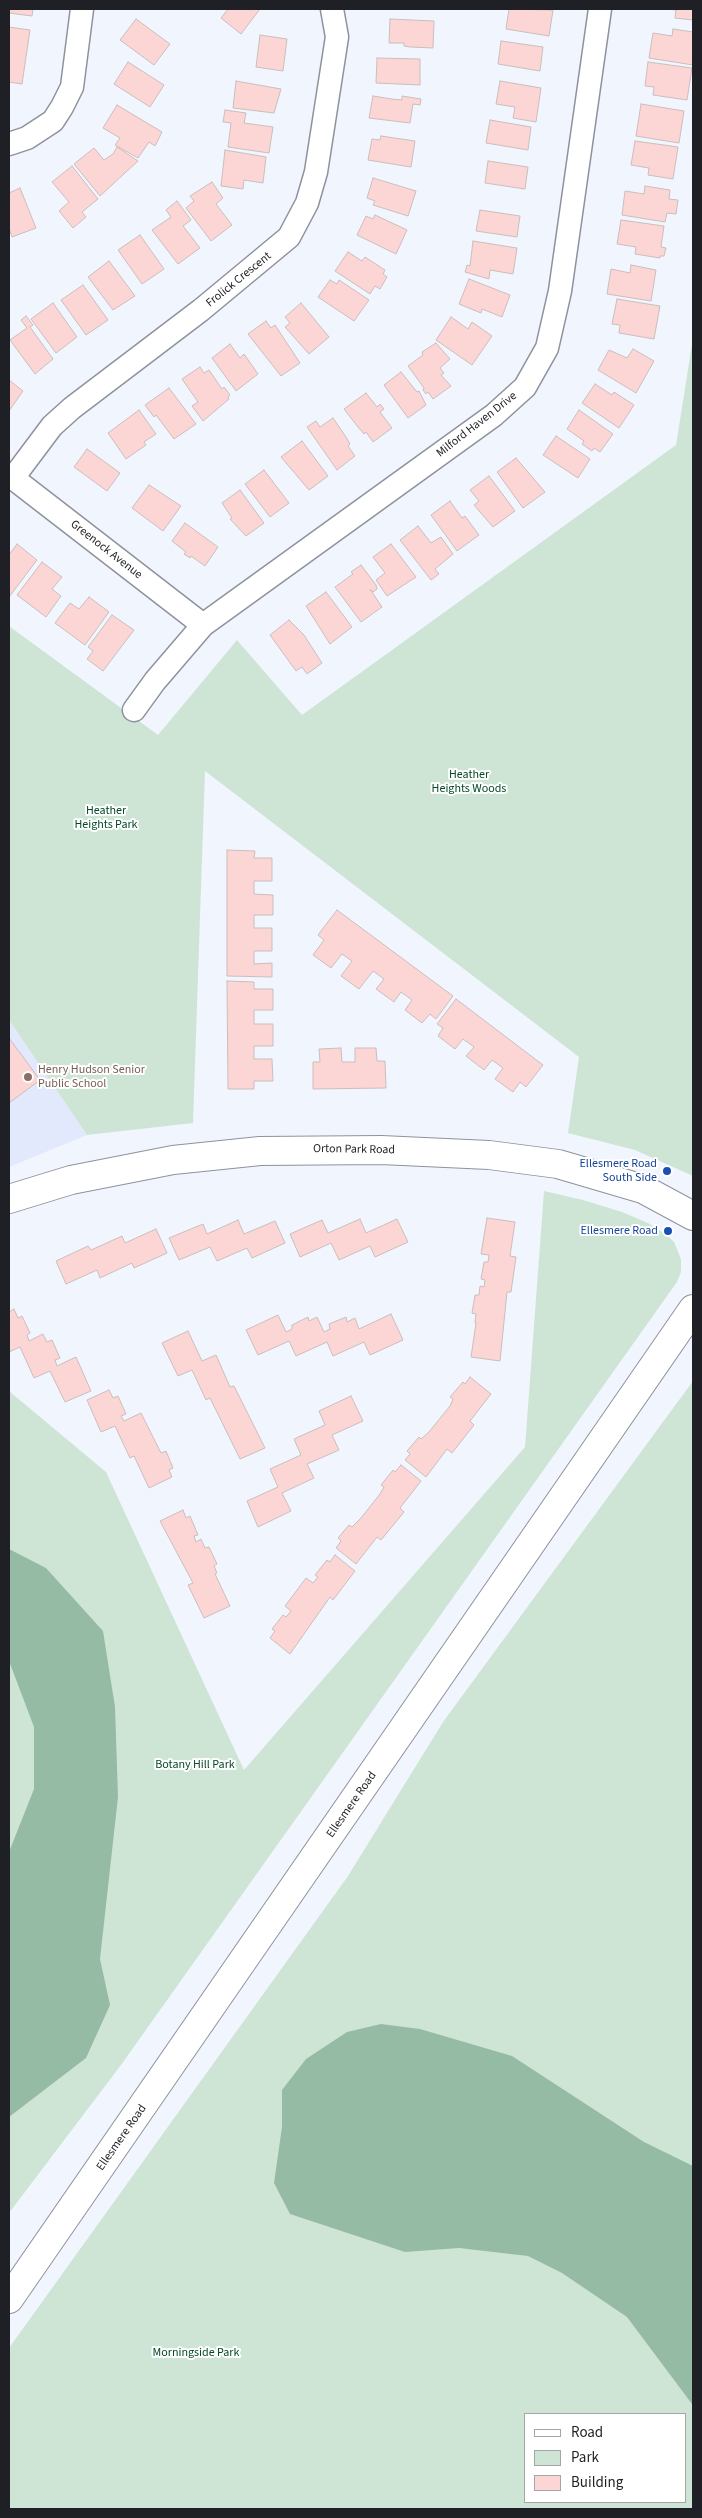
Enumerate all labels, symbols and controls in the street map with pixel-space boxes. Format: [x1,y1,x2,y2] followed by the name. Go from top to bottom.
[203,249,275,311] street label: Frolick Crescent
[434,389,520,461] street label: Milford Haven Drive
[67,517,145,583] street label: Greenock Avenue
[432,768,506,796] park label: Heather Heights Woods
[74,804,138,832] park label: Heather Heights Park
[38,1063,145,1091] place label: Henry Hudson Senior Public School
[22,1071,34,1083] marker: Henry Hudson Senior Public School
[313,1142,395,1158] street label: Orton Park Road
[580,1157,657,1185] place label: Ellesmere Road South Side
[661,1165,673,1177] marker: Ellesmere Road South Side
[581,1224,658,1238] place label: Ellesmere Road
[662,1225,674,1237] marker: Ellesmere Road
[155,1758,235,1772] park label: Botany Hill Park
[324,1769,380,1841] street label: Ellesmere Road
[94,2102,150,2174] street label: Ellesmere Road
[153,2346,239,2360] park label: Morningside Park
[524,2413,687,2503] legend
[571,2422,603,2443] text: Road
[571,2447,599,2468] text: Park
[571,2472,623,2493] text: Building

